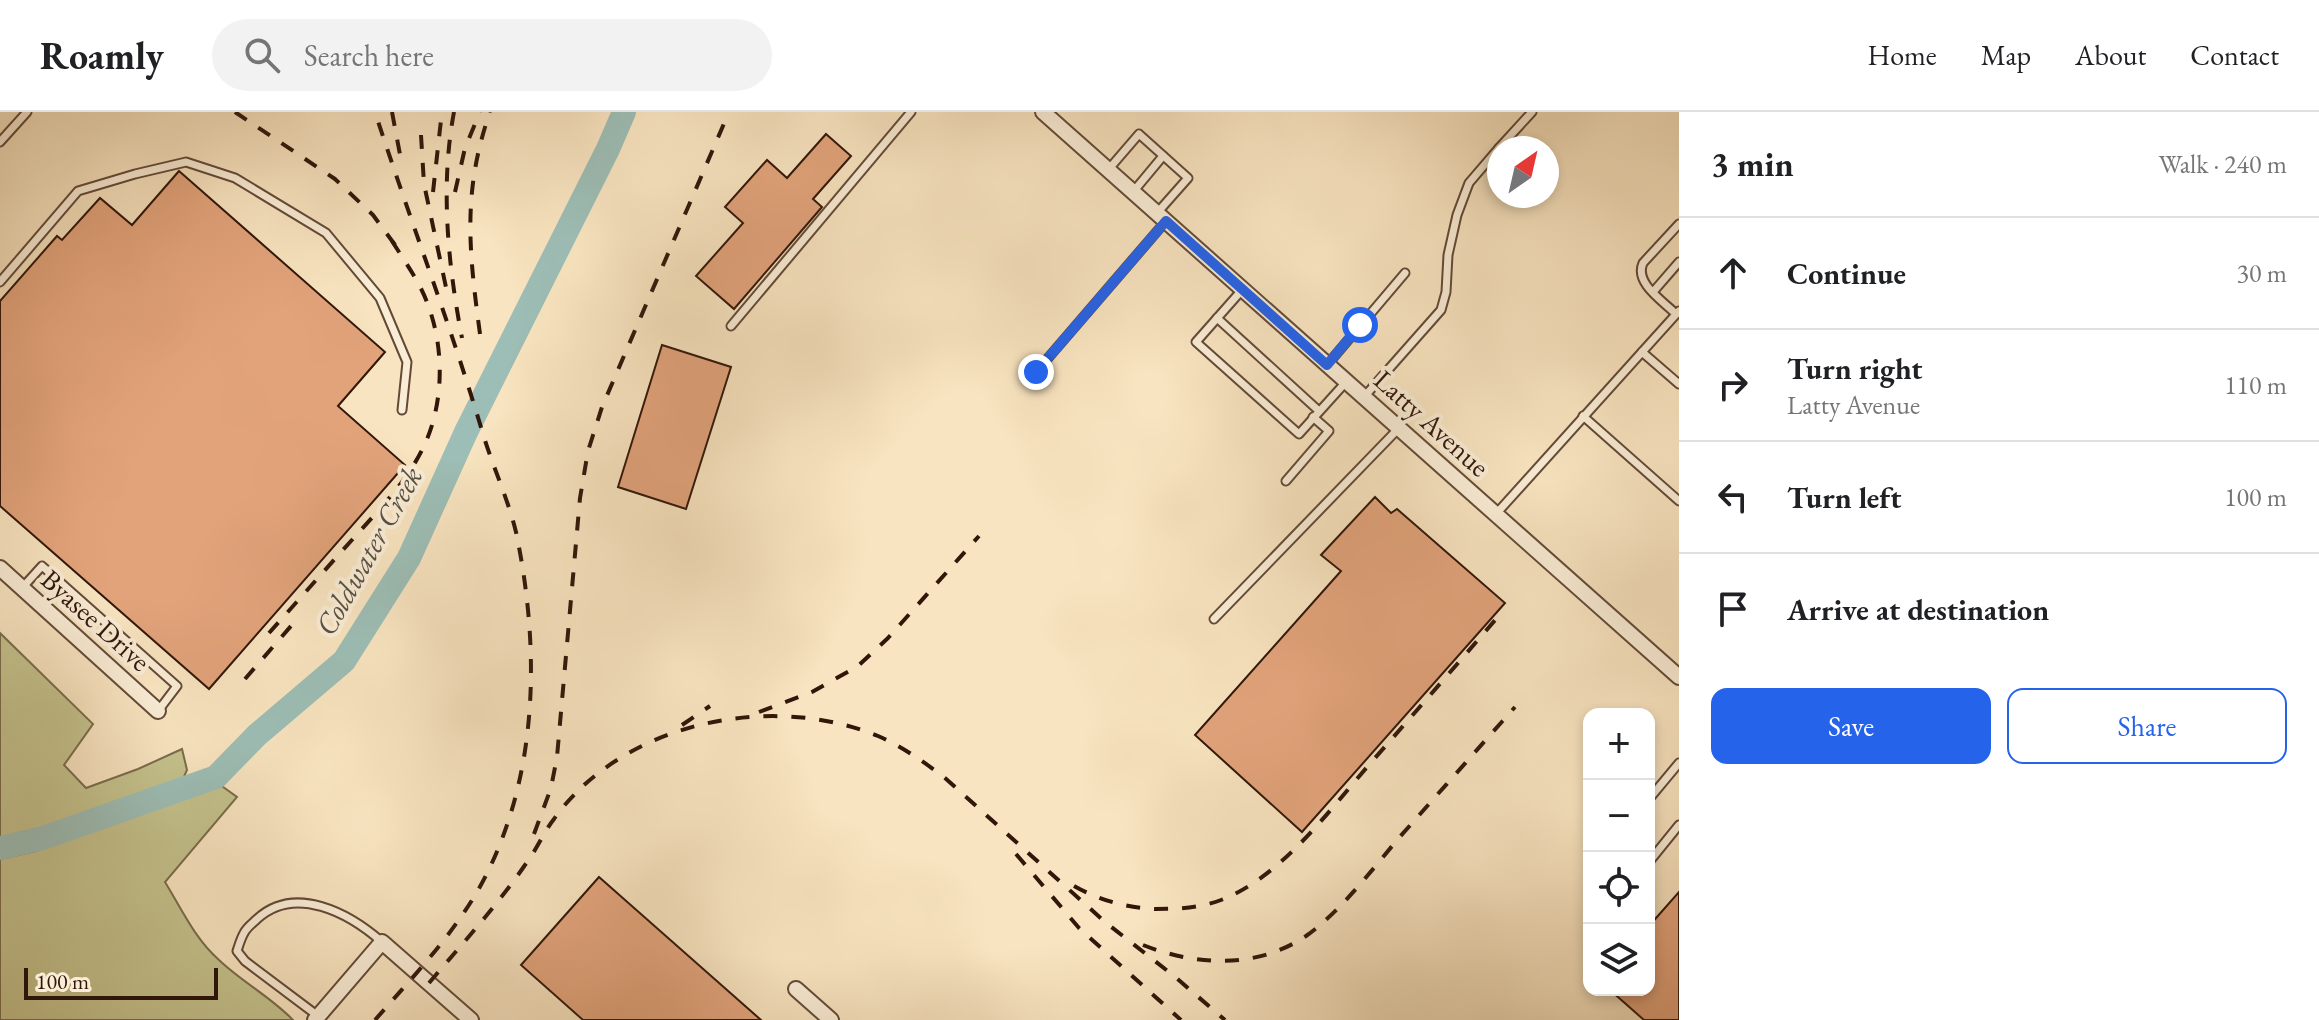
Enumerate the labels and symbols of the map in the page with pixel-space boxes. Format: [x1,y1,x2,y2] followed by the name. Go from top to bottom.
[1487,136,1559,208] north arrow
[1342,307,1378,343] route start
[1018,354,1054,390] route end
[1367,362,1497,484] street label: Latty Avenue
[306,459,431,642] water label: Coldwater Creek
[34,561,158,679] street label: Byasee Drive
[24,964,218,1000] scale bar

